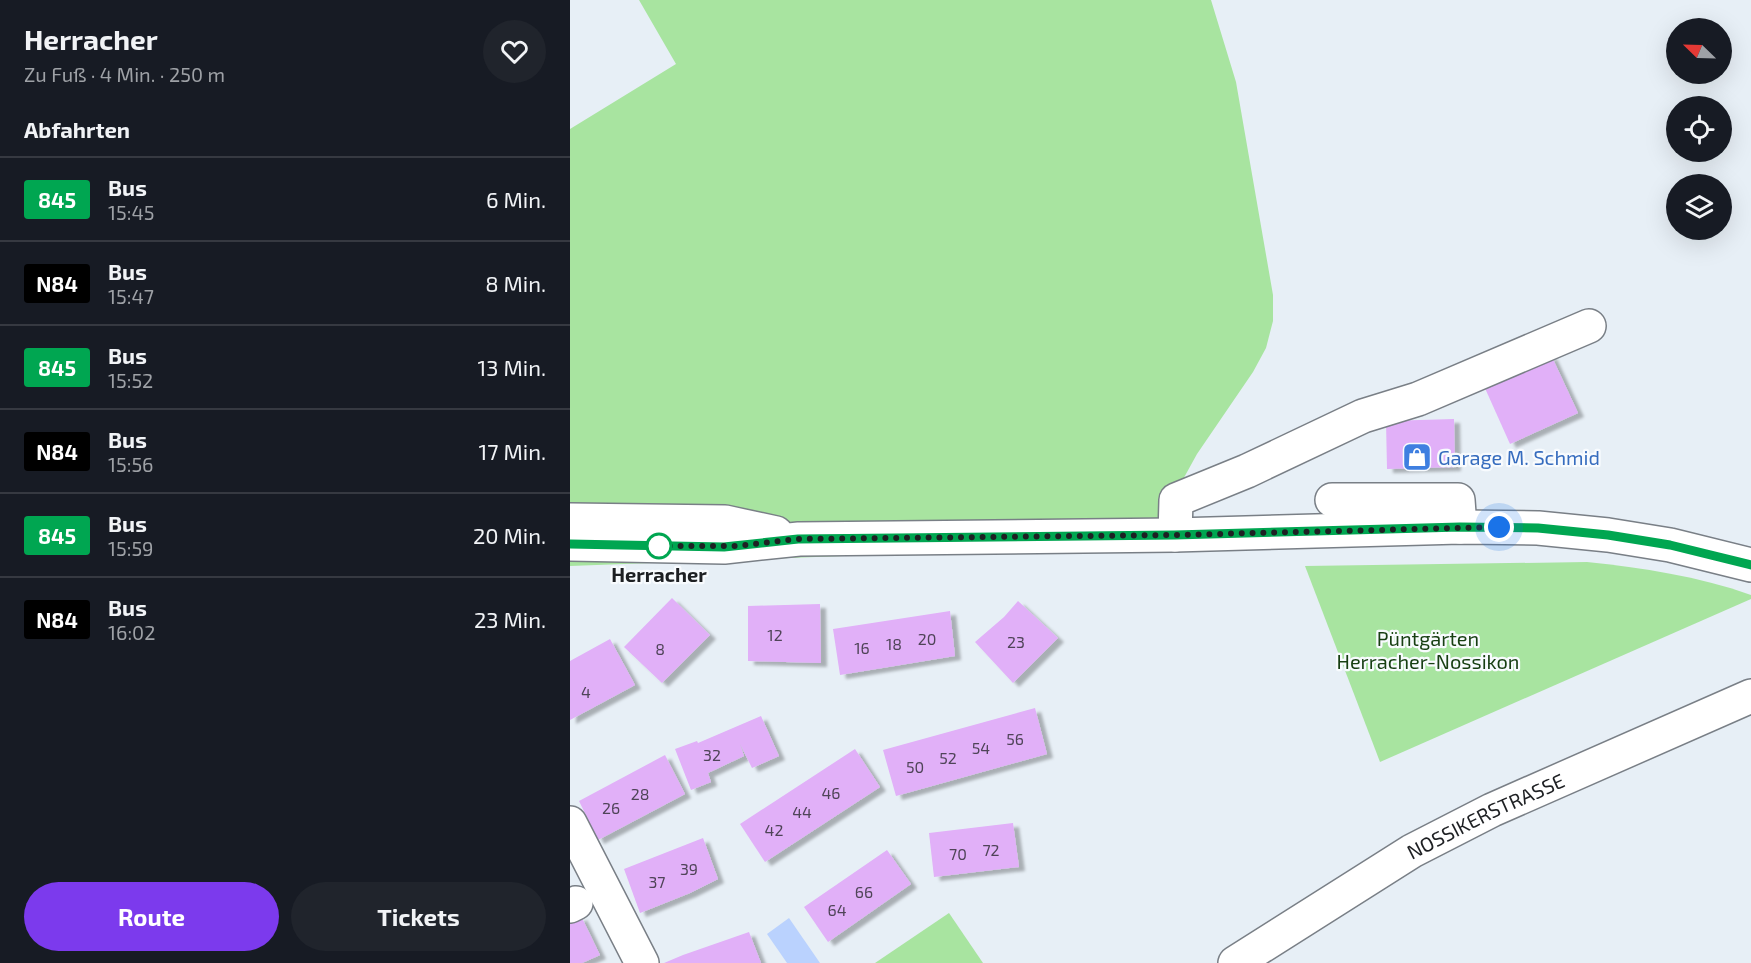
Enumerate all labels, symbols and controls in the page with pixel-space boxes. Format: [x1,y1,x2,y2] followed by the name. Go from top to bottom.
[1666,18,1732,84] north arrow
[1666,18,1732,240] map controls
[483,20,546,83] button: heart
[24,22,158,56] text: Herracher
[24,62,225,86] text: Zu Fuß · 4 Min. · 250 m
[1666,96,1732,162] button: locate
[24,116,130,142] text: Abfahrten
[108,174,147,200] text: Bus
[1666,174,1732,240] button: layers
[486,186,546,212] text: 6 Min.
[38,187,76,212] text: 845
[108,200,154,224] text: 15:45
[108,258,147,284] text: Bus
[485,270,546,296] text: 8 Min.
[36,271,78,296] text: N84
[108,284,154,308] text: 15:47
[108,342,147,368] text: Bus
[478,354,546,380] text: 13 Min.
[38,355,76,380] text: 845
[108,368,153,392] text: 15:52
[108,426,147,452] text: Bus
[479,438,546,464] text: 17 Min.
[36,439,78,464] text: N84
[1401,441,1433,473] shop icon: Garage M. Schmid
[1438,445,1600,469] place label: Garage M. Schmid
[108,452,154,476] text: 15:56
[108,510,147,536] text: Bus
[1484,512,1514,542] your location
[473,522,546,548] text: 20 Min.
[38,523,76,548] text: 845
[646,533,672,559] marker: Herracher
[108,536,154,560] text: 15:59
[611,562,707,586] place label: Herracher
[108,594,147,620] text: Bus
[474,606,546,632] text: 23 Min.
[36,607,78,632] text: N84
[108,620,155,644] text: 16:02
[767,625,783,644] house number: 12
[1337,626,1519,673] park label: Püntgärten Herracher-Nossikon
[918,629,936,648] house number: 20
[1007,632,1025,651] house number: 23
[886,634,902,653] house number: 18
[854,638,870,657] house number: 16
[655,639,665,658] house number: 8
[581,682,591,701] house number: 4
[1006,729,1024,748] house number: 56
[972,738,990,757] house number: 54
[703,745,721,764] house number: 32
[939,748,957,767] house number: 52
[906,757,924,776] house number: 50
[1403,768,1568,864] street label: NOSSIKERSTRASSE
[822,783,841,802] house number: 46
[631,784,649,803] house number: 28
[602,798,620,817] house number: 26
[792,802,812,821] house number: 44
[765,820,783,839] house number: 42
[982,840,1000,859] house number: 72
[949,844,967,863] house number: 70
[680,859,698,878] house number: 39
[648,872,666,891] house number: 37
[24,882,279,951] button: Route
[291,882,546,951] button: Tickets
[855,882,873,901] house number: 66
[828,900,847,919] house number: 64

